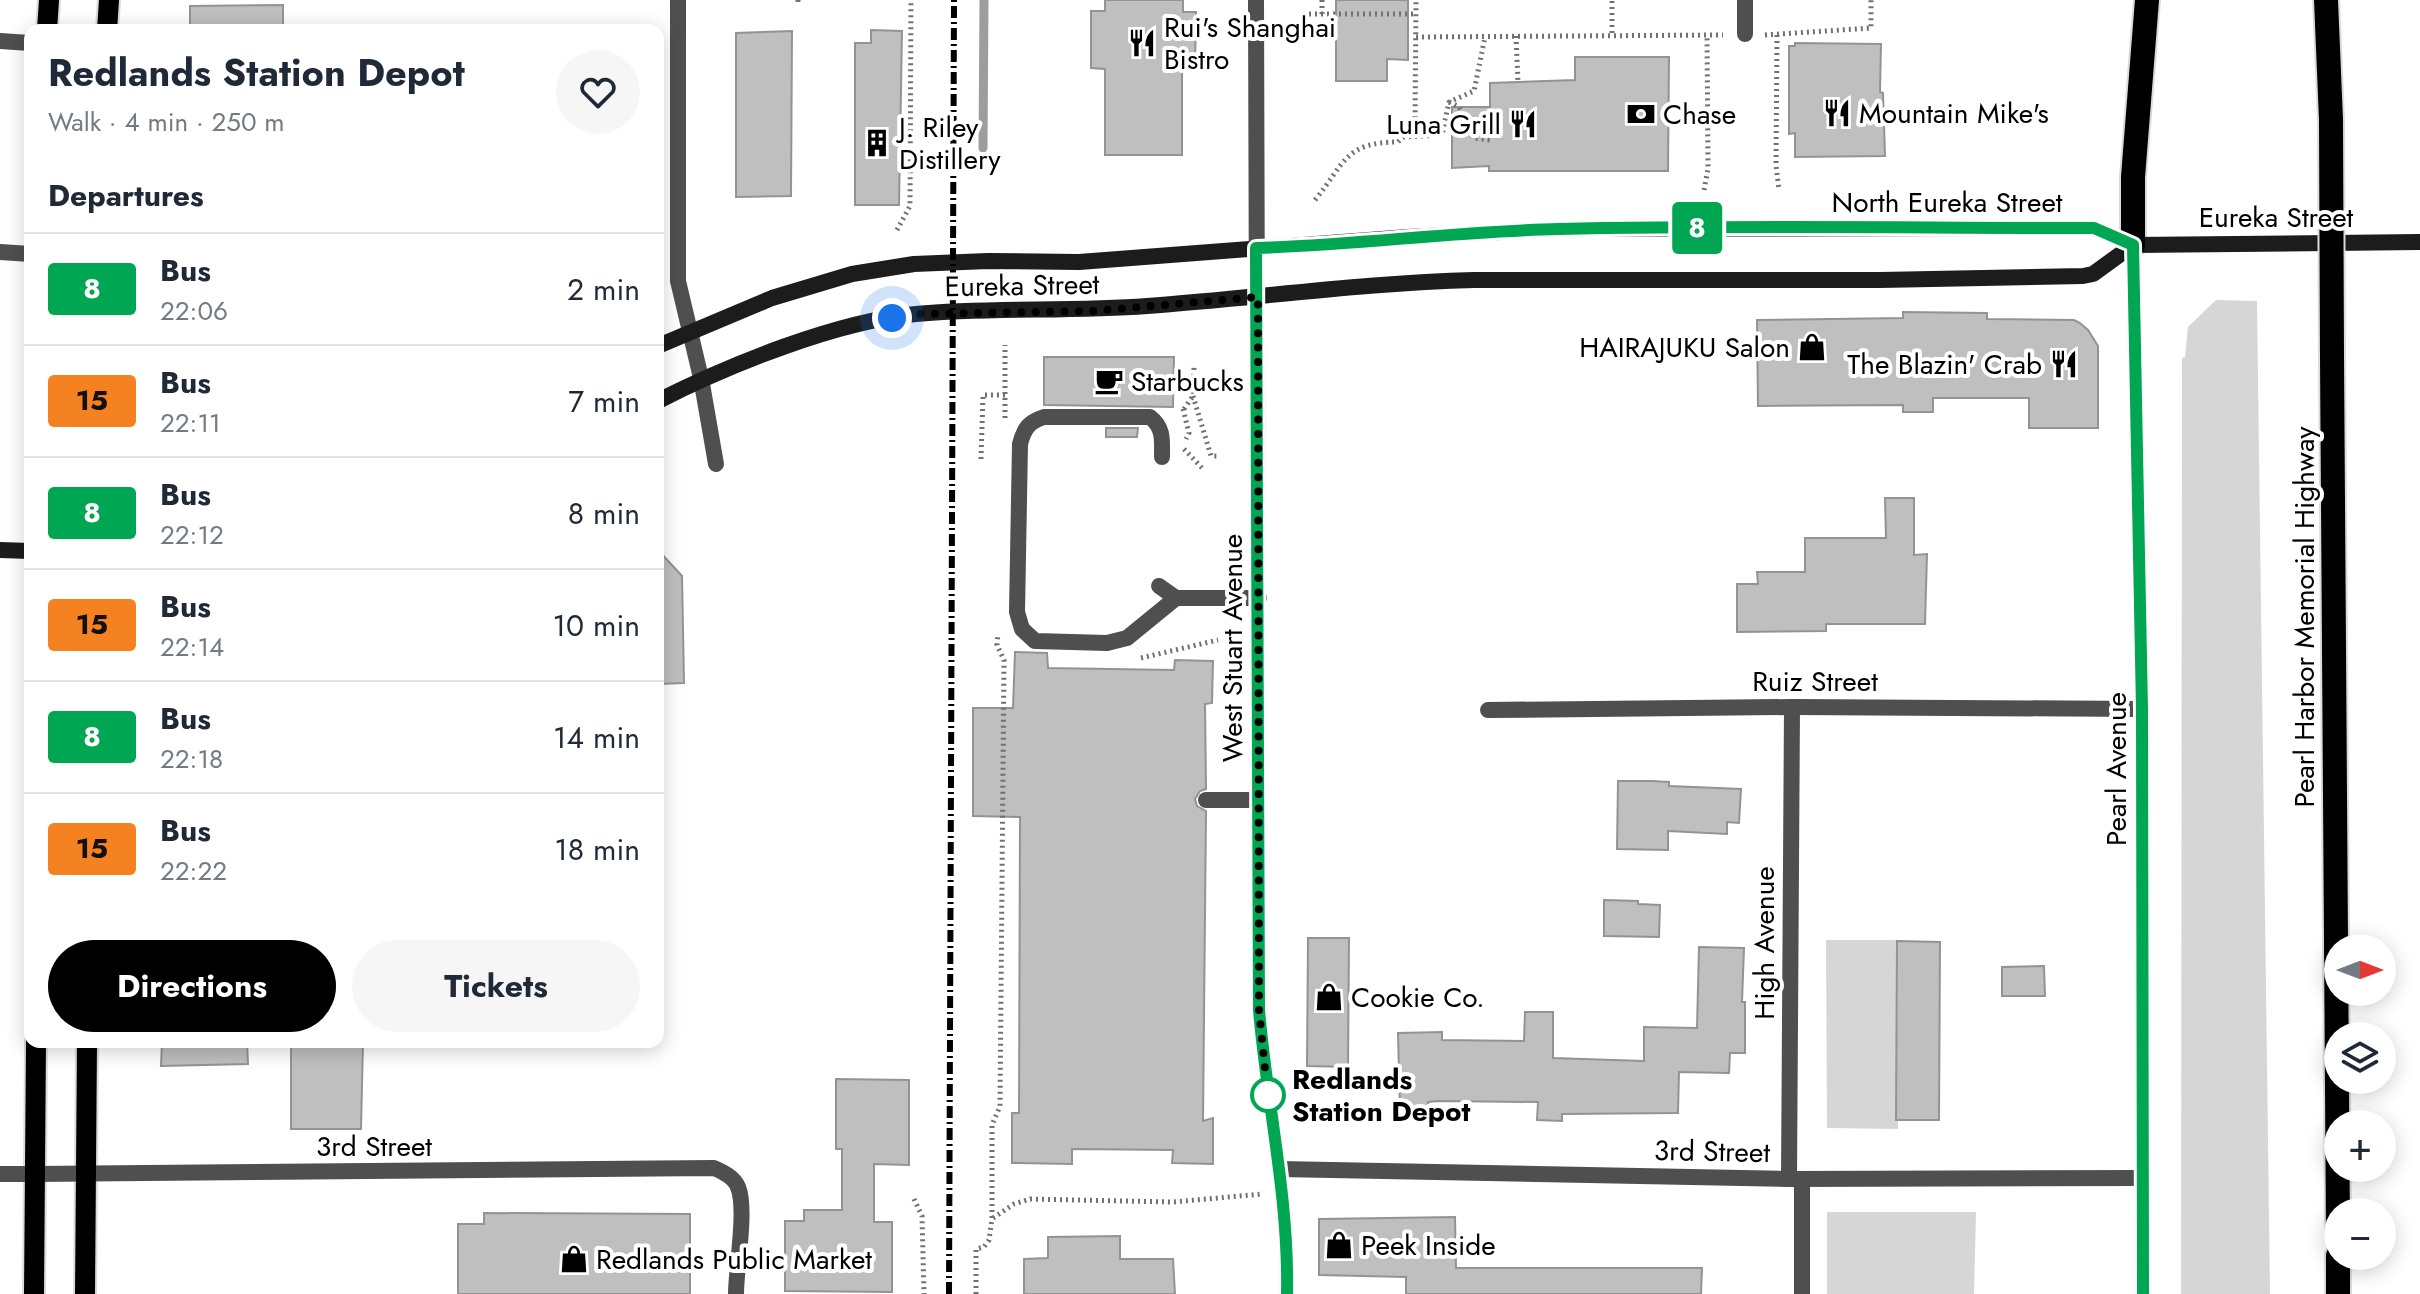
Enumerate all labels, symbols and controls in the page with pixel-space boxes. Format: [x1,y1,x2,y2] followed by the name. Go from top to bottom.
[1164,7,1336,80] place label: Rui's Shanghai Bistro
[1127,28,1157,58] restaurant icon: Rui's Shanghai Bistro
[48,45,465,100] text: Redlands Station Depot
[556,50,640,134] button: heart
[1859,93,2049,134] place label: Mountain Mike's
[1663,94,1736,135] place label: Chase
[1822,98,1852,128] restaurant icon: Mountain Mike's
[1626,99,1656,129] bank icon: Chase
[48,103,285,141] text: Walk · 4 min · 250 m
[1386,104,1501,145] place label: Luna Grill
[895,107,1001,180] place label: J. Riley Distillery
[1508,109,1538,139] restaurant icon: Luna Grill
[862,128,892,158] building icon: J. Riley Distillery
[48,174,204,217] text: Departures
[1831,182,2063,223] street label: North Eureka Street
[2199,197,2354,238] street label: Eureka Street
[1671,202,1723,254] line badge: 8
[1688,207,1706,248] text: 8
[160,249,211,292] text: Bus
[944,264,1100,307] street label: Eureka Street
[83,268,101,309] text: 8
[567,268,640,311] text: 2 min
[160,292,228,330] text: 22:06
[872,298,912,338] your location
[1579,327,1790,368] place label: HAIRAJUKU Salon
[1797,332,1827,362] shop icon: HAIRAJUKU Salon
[1847,344,2042,385] place label: The Blazin' Crab
[2049,349,2079,379] restaurant icon: The Blazin' Crab
[160,361,211,404] text: Bus
[1131,361,1244,402] place label: Starbucks
[1094,366,1124,396] cafe icon: Starbucks
[76,380,108,421] text: 15
[568,380,640,423] text: 7 min
[160,404,221,442] text: 22:11
[2284,426,2325,808] street label: Pearl Harbor Memorial Highway
[160,473,211,516] text: Bus
[83,492,101,533] text: 8
[568,492,640,535] text: 8 min
[160,516,224,554] text: 22:12
[1212,534,1253,762] street label: West Stuart Avenue
[160,585,211,628] text: Bus
[76,604,108,645] text: 15
[553,604,640,647] text: 10 min
[160,628,224,666] text: 22:14
[1752,661,1878,702] street label: Ruiz Street
[2096,692,2137,846] street label: Pearl Avenue
[160,697,211,740] text: Bus
[83,716,101,757] text: 8
[553,716,640,759] text: 14 min
[160,740,223,778] text: 22:18
[160,809,211,852] text: Bus
[76,828,108,869] text: 15
[554,828,640,871] text: 18 min
[160,852,227,890] text: 22:22
[1744,866,1785,1020] street label: High Avenue
[2324,934,2396,1006] north arrow
[2324,934,2396,1270] map controls
[48,940,336,1032] button: Directions
[352,940,640,1032] button: Tickets
[1351,977,1485,1018] place label: Cookie Co.
[1314,982,1344,1012] shop icon: Cookie Co.
[2324,1022,2396,1094] button: layers
[1292,1059,1471,1132] place label: Redlands Station Depot
[1251,1078,1285,1112] marker: Redlands Station Depot
[2324,1110,2396,1182] button: +
[316,1126,432,1167] street label: 3rd Street
[1654,1130,1771,1173] street label: 3rd Street
[2324,1198,2396,1270] button: −
[1361,1225,1496,1266] place label: Peek Inside
[1324,1230,1354,1260] shop icon: Peek Inside
[596,1239,872,1280] place label: Redlands Public Market
[559,1244,589,1274] shop icon: Redlands Public Market

